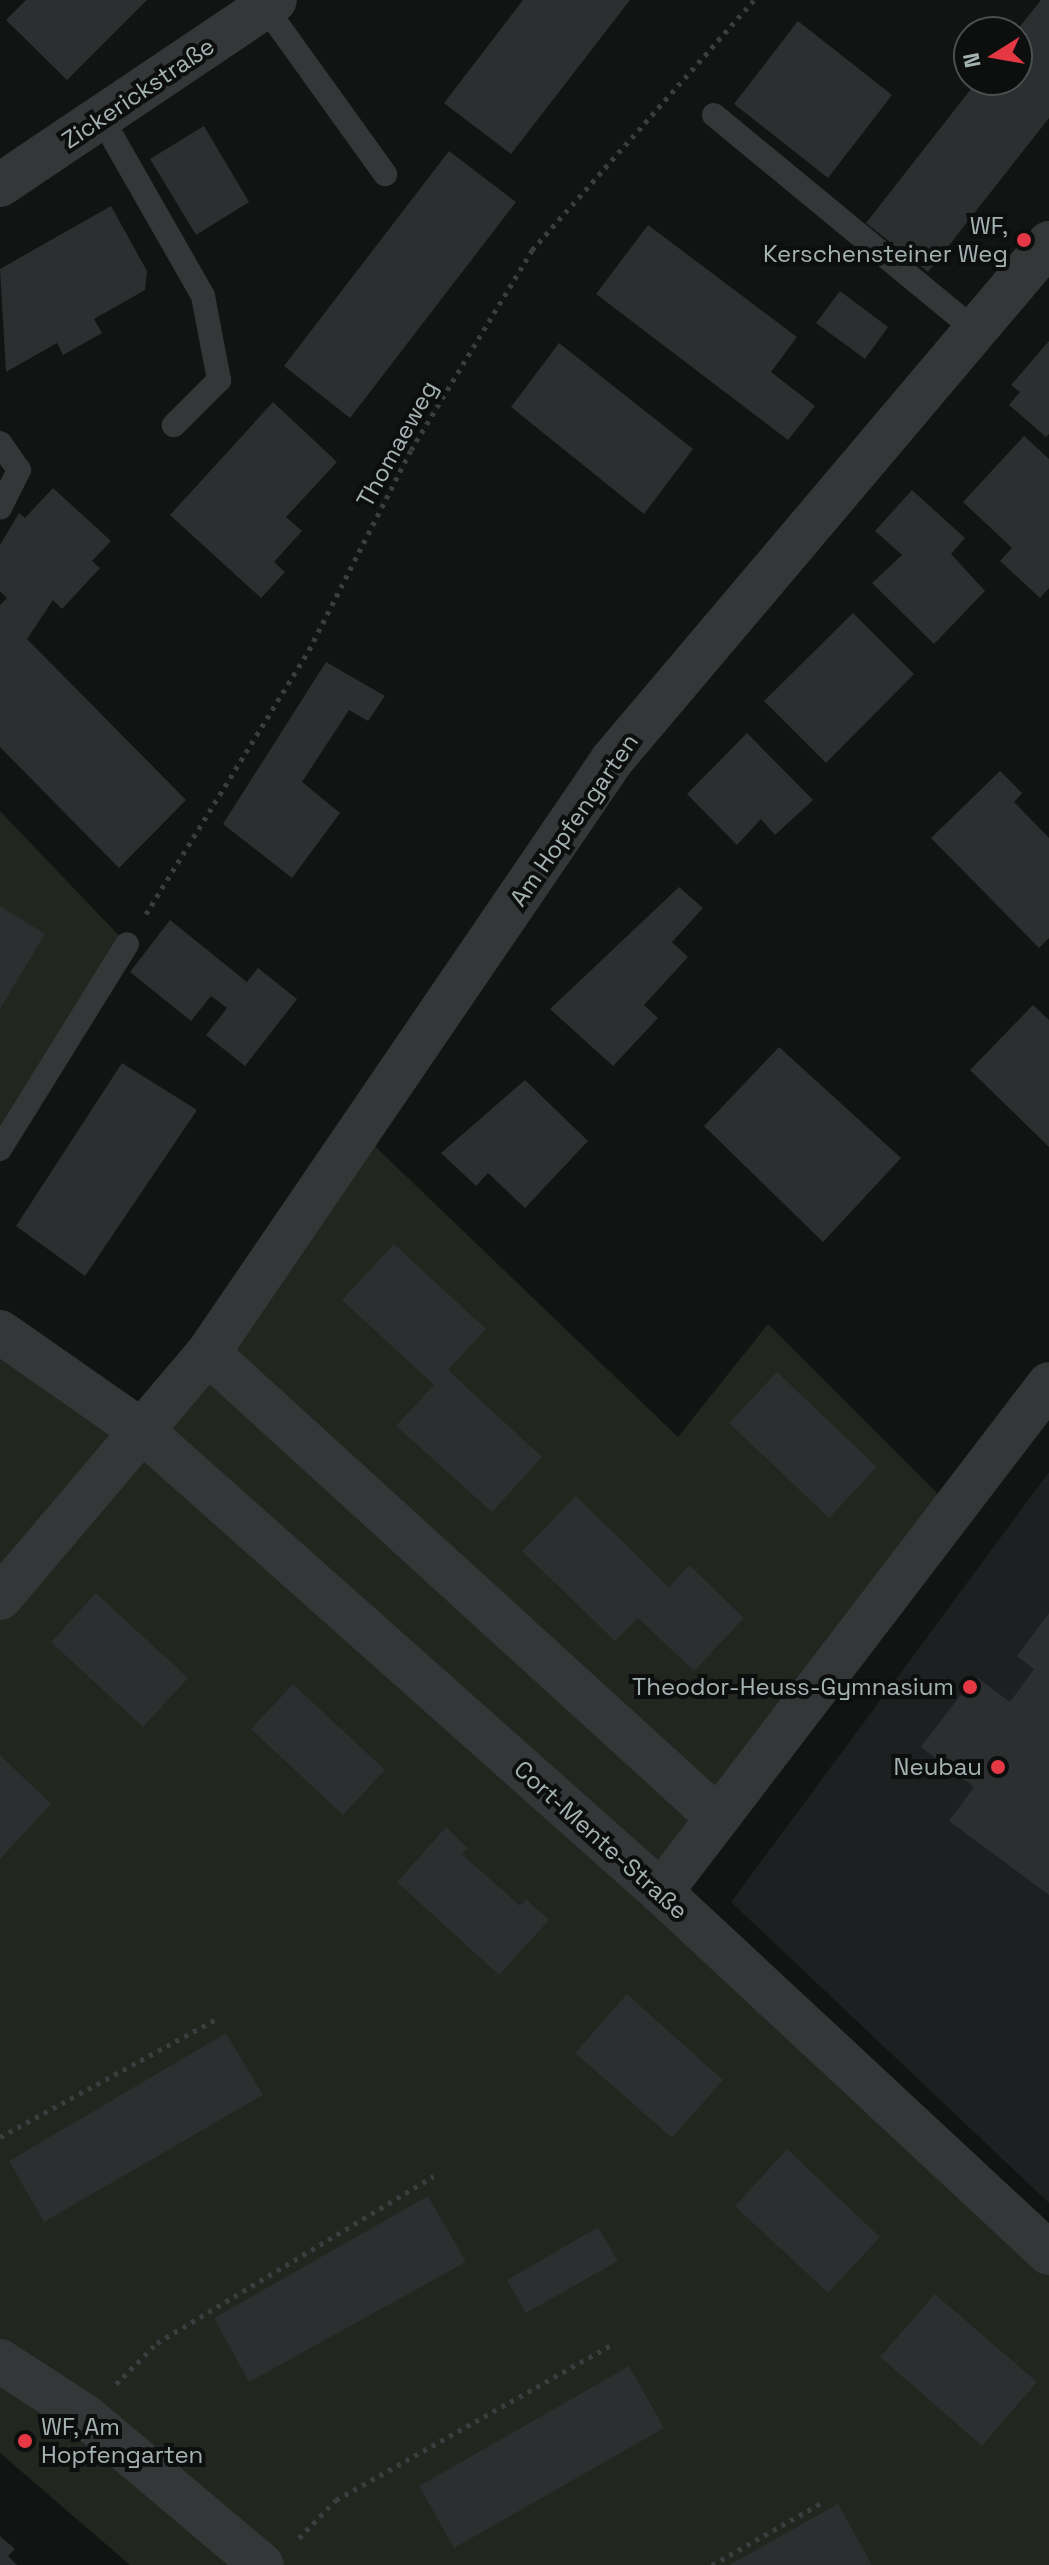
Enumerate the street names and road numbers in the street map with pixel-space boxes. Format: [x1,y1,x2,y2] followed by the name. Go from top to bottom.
[56,31,220,155] street label: Zickerickstraße
[350,376,444,512] street label: Thomaeweg
[504,728,644,912] street label: Am Hopfengarten
[508,1755,694,1925] street label: Cort-Mente-Straße

